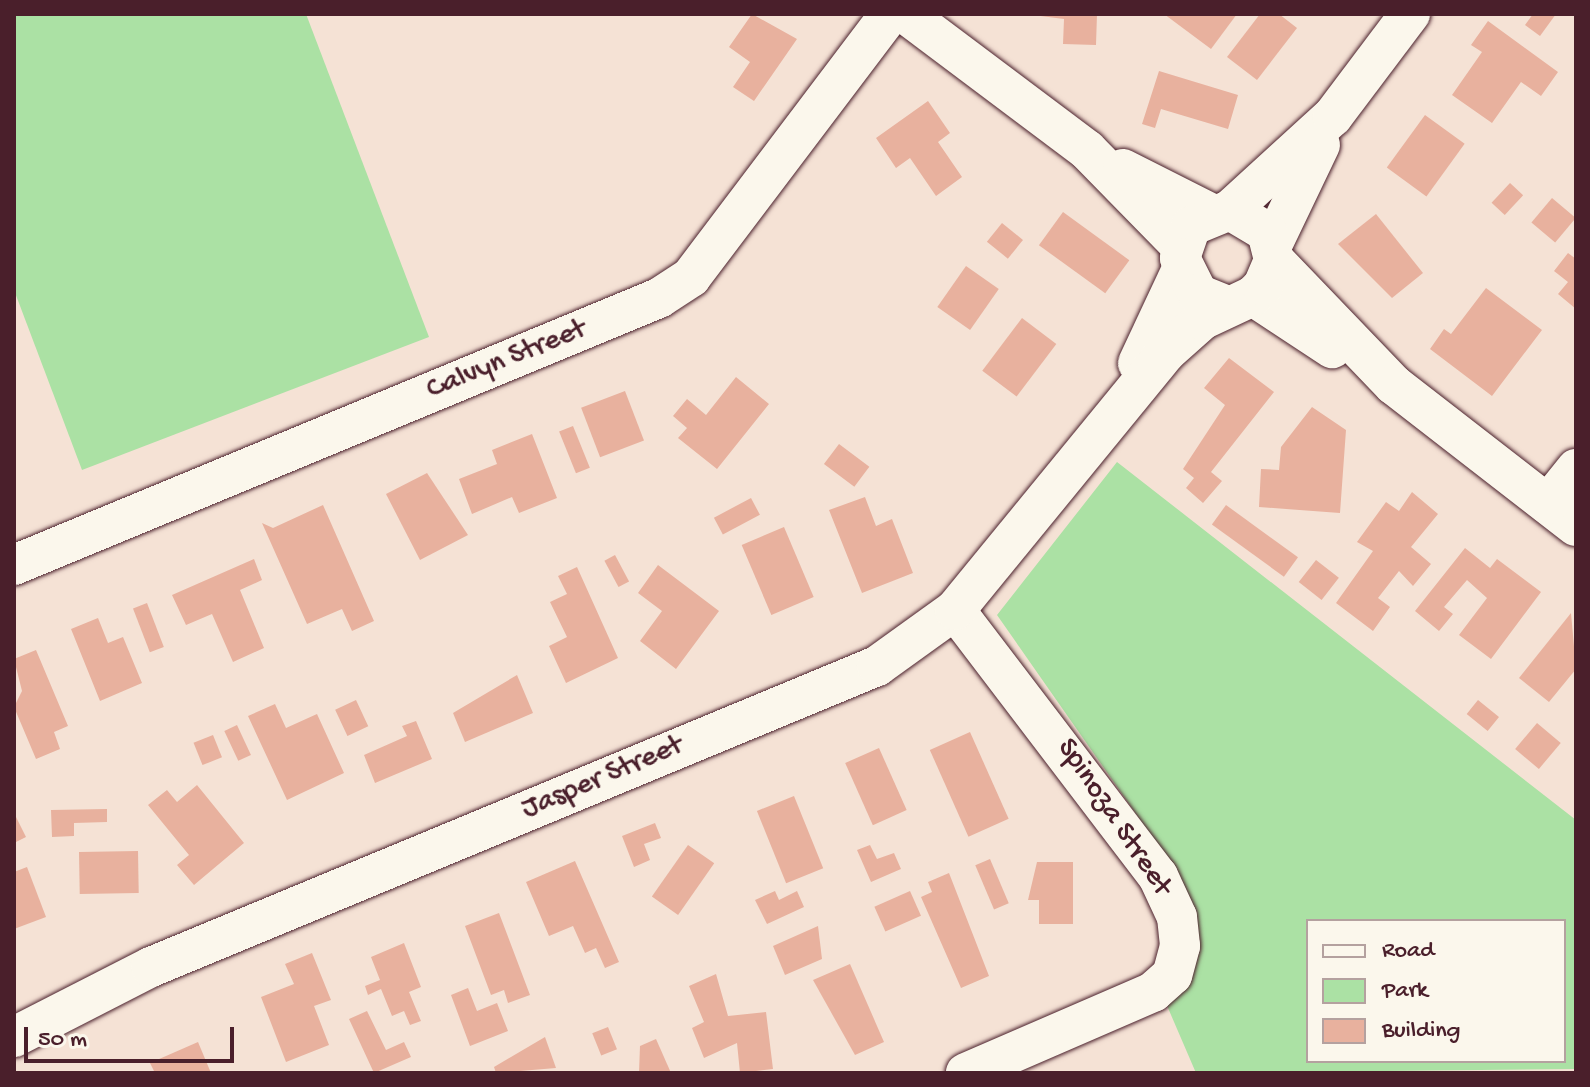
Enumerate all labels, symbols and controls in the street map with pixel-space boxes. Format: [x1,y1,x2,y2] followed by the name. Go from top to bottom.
[422,313,592,409] street label: Calvyn Street
[517,729,689,829] street label: Jasper Street
[1047,732,1179,904] street label: Spinoza Street
[1306,919,1566,1063] legend
[1382,937,1434,966] text: Road
[1382,977,1428,1006] text: Park
[28,1011,238,1061] scale bar
[1382,1017,1460,1046] text: Building
[38,1026,87,1055] text: 50 m

